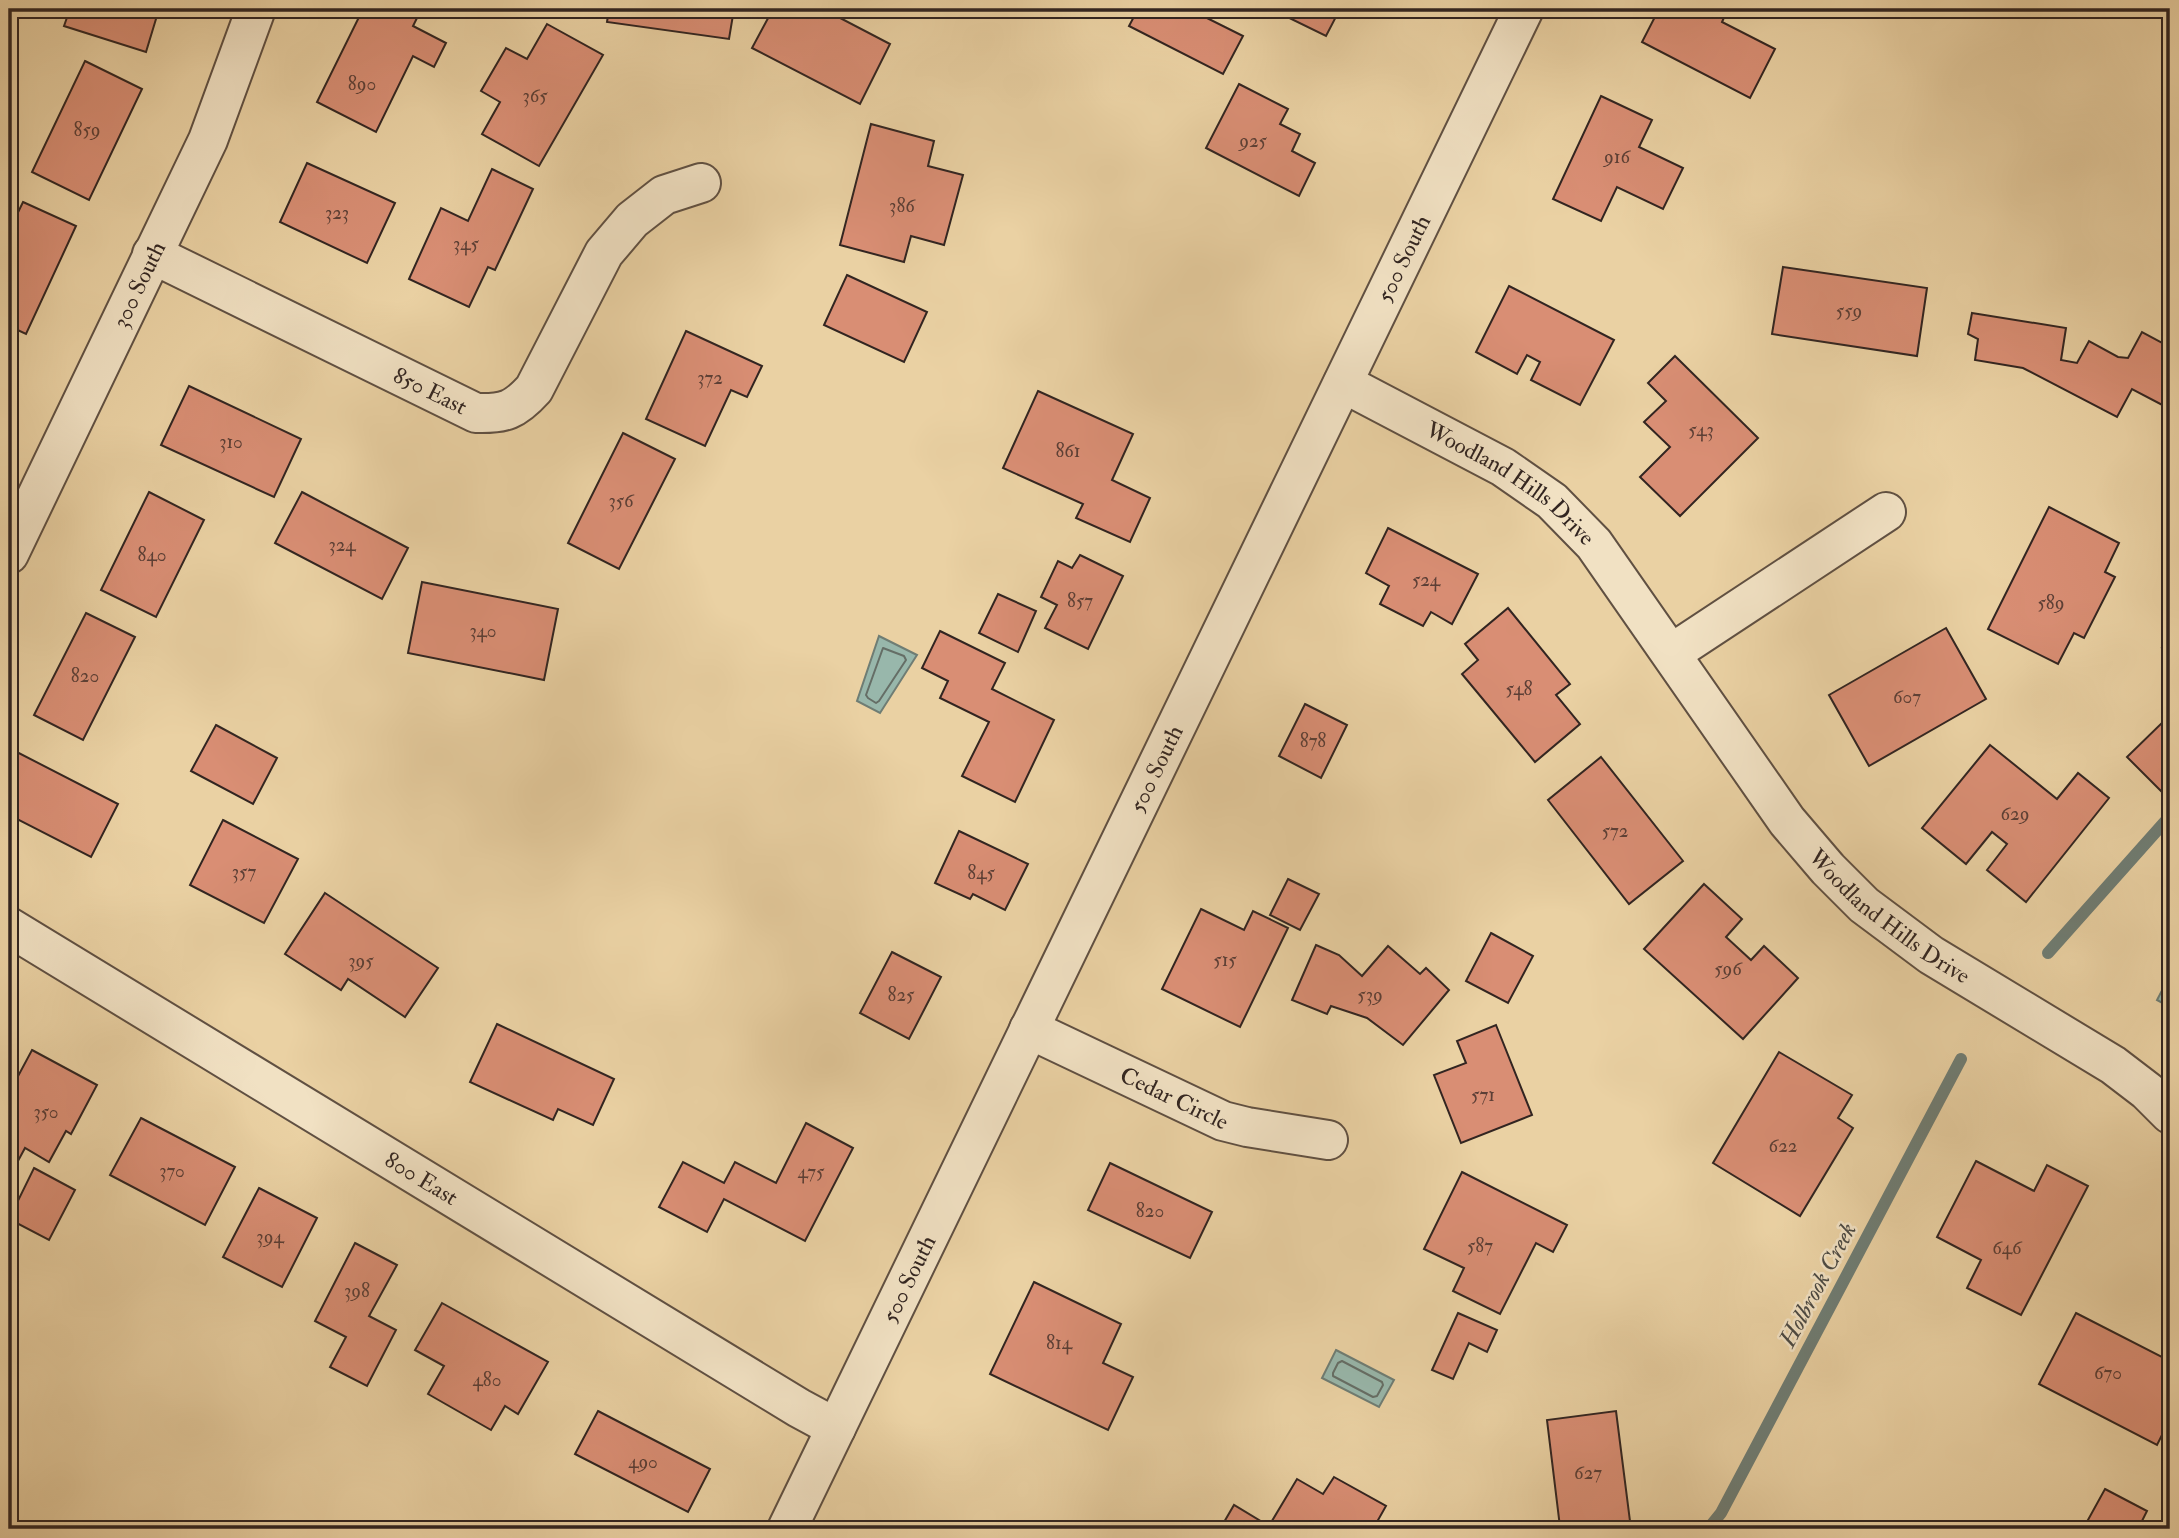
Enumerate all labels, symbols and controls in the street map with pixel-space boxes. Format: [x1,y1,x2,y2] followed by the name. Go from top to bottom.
[348,72,376,96] house number: 890
[522,84,548,108] house number: 365
[74,118,101,142] house number: 859
[1237,129,1267,153] house number: 925
[1602,145,1631,169] house number: 916
[889,194,916,218] house number: 386
[325,201,349,225] house number: 323
[1370,210,1437,307] street label: 500 South
[453,232,480,256] house number: 345
[105,237,172,332] street label: 300 South
[1836,299,1862,323] house number: 559
[389,360,472,421] street label: 850 East
[697,366,723,390] house number: 372
[1420,414,1602,551] street label: Woodland Hills Drive
[1688,418,1714,442] house number: 543
[219,430,243,454] house number: 310
[1055,439,1081,463] house number: 861
[608,489,635,513] house number: 356
[328,533,356,557] house number: 324
[138,543,166,567] house number: 840
[1412,568,1441,592] house number: 524
[1067,589,1093,613] house number: 857
[2038,591,2065,615] house number: 589
[469,619,497,643] house number: 340
[71,664,99,688] house number: 820
[1505,677,1533,701] house number: 548
[1893,685,1921,709] house number: 607
[1122,720,1189,817] street label: 500 South
[1300,729,1326,753] house number: 878
[2001,802,2029,826] house number: 629
[1602,819,1628,843] house number: 572
[1802,842,1976,990] street label: Woodland Hills Drive
[232,860,256,884] house number: 357
[967,861,995,885] house number: 845
[1213,948,1237,972] house number: 515
[348,949,374,973] house number: 395
[1714,957,1743,981] house number: 596
[888,983,915,1007] house number: 825
[1357,983,1383,1007] house number: 539
[1116,1060,1234,1136] street label: Cedar Circle
[1471,1083,1495,1107] house number: 571
[33,1100,59,1124] house number: 350
[1769,1134,1797,1158] house number: 622
[380,1145,464,1212] street label: 800 East
[159,1159,185,1183] house number: 370
[798,1160,825,1184] house number: 475
[1136,1199,1164,1223] house number: 820
[1772,1217,1864,1353] water label: Holbrook Creek
[256,1225,284,1249] house number: 394
[875,1230,942,1327] street label: 500 South
[1467,1234,1493,1258] house number: 587
[1992,1236,2023,1260] house number: 646
[344,1279,370,1303] house number: 398
[1046,1331,1073,1355] house number: 814
[2094,1361,2122,1385] house number: 670
[473,1368,501,1392] house number: 480
[628,1450,658,1474] house number: 490
[1574,1461,1602,1485] house number: 627

